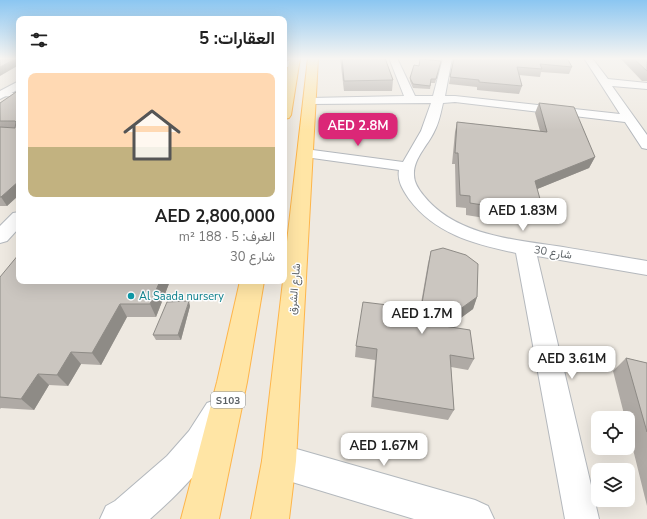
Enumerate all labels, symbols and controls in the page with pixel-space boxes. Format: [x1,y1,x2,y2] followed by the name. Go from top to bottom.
[199,27,275,50] text: العقارات: 5
[28,29,50,51] icon: filters
[116,99,188,171] icon: home
[317,113,399,147] pin: AED 2.8M
[328,117,388,135] text: AED 2.8M
[477,198,569,232] pin: AED 1.83M
[489,202,557,220] text: AED 1.83M
[155,205,275,228] text: AED 2,800,000
[179,228,275,246] text: الغرف: 5 · 188 m²
[533,242,573,263] street label: شارع 30
[230,248,275,266] text: شارع 30
[285,262,304,315] street label: شارع الشرق
[139,289,224,304] place label: Al Saada nursery
[126,291,136,301] marker: Al Saada nursery
[381,301,463,335] pin: AED 1.7M
[392,305,452,323] text: AED 1.7M
[526,346,618,380] pin: AED 3.61M
[538,350,606,368] text: AED 3.61M
[211,392,245,408] road number: S103
[591,411,635,507] map controls
[591,411,635,455] button: locate
[338,433,430,467] pin: AED 1.67M
[350,437,418,455] text: AED 1.67M
[591,463,635,507] button: layers

